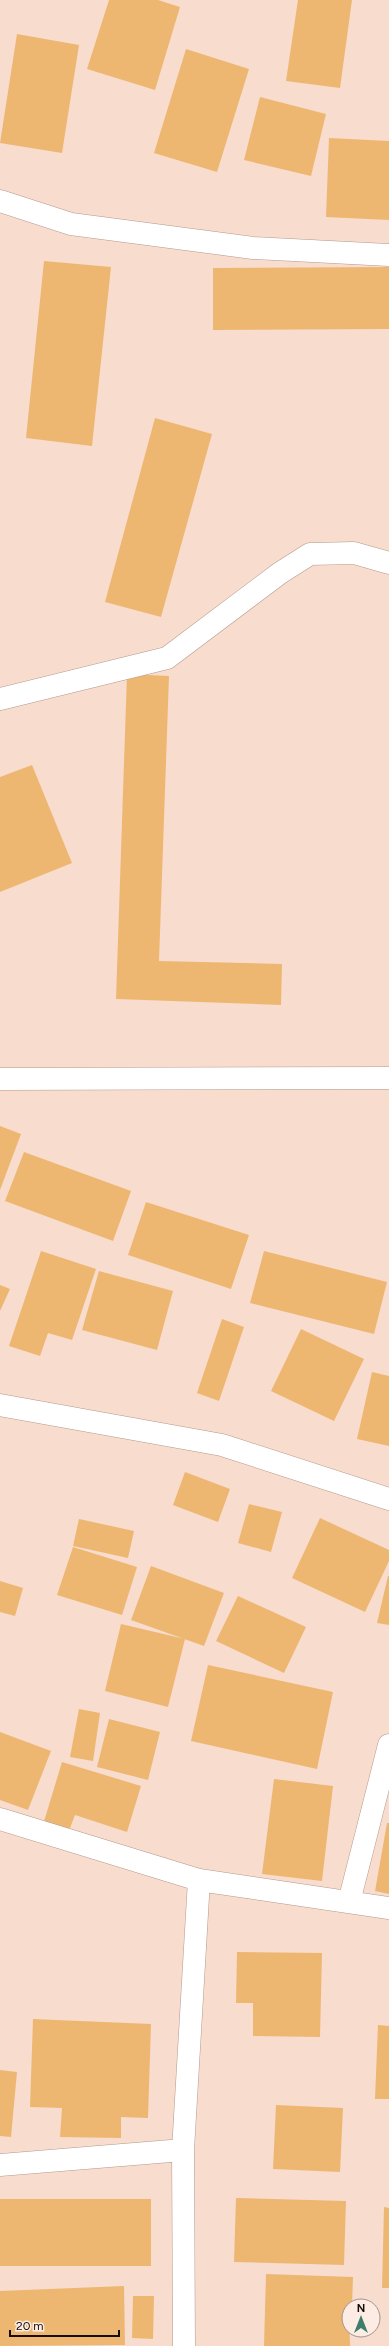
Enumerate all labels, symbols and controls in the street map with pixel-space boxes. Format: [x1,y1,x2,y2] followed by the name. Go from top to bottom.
[341,2298,381,2338] north arrow
[357,2302,365,2315] text: N
[10,2312,119,2338] scale bar
[16,2319,44,2333] text: 20 m

